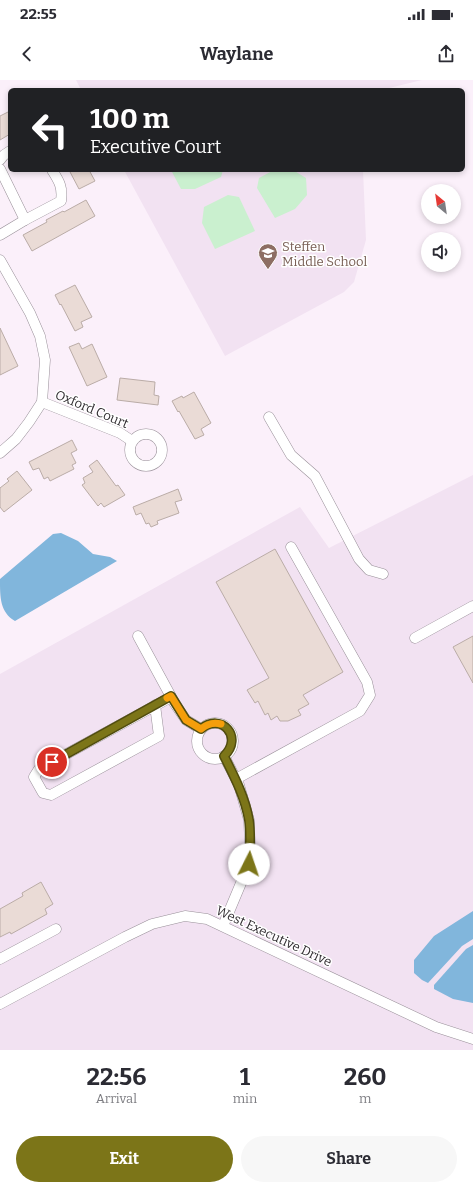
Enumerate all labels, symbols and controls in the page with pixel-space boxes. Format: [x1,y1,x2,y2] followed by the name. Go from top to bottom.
[20,5,57,23] text: 22:55
[16,43,38,65] icon: back
[200,43,273,65] text: Waylane
[435,43,457,65] icon: share
[90,102,169,135] text: 100 m
[24,104,76,156] icon: left
[90,136,221,158] text: Executive Court
[421,184,461,224] north arrow
[421,184,461,272] map controls
[421,232,461,272] button: sound
[282,239,367,269] place label: Steffen Middle School
[257,242,279,270] school or university icon: Steffen Middle School
[53,387,131,431] street label: Oxford Court
[35,745,69,779] pin
[41,751,63,773] icon: arrive
[228,843,270,885] position arrow
[214,903,334,969] street label: West Executive Drive
[86,1063,146,1091] text: 22:56
[240,1063,250,1091] text: 1
[344,1063,387,1091] text: 260
[96,1091,137,1106] text: Arrival
[233,1091,257,1106] text: min
[359,1091,371,1106] text: m
[16,1136,233,1182] button: Exit
[241,1136,457,1182] button: Share

